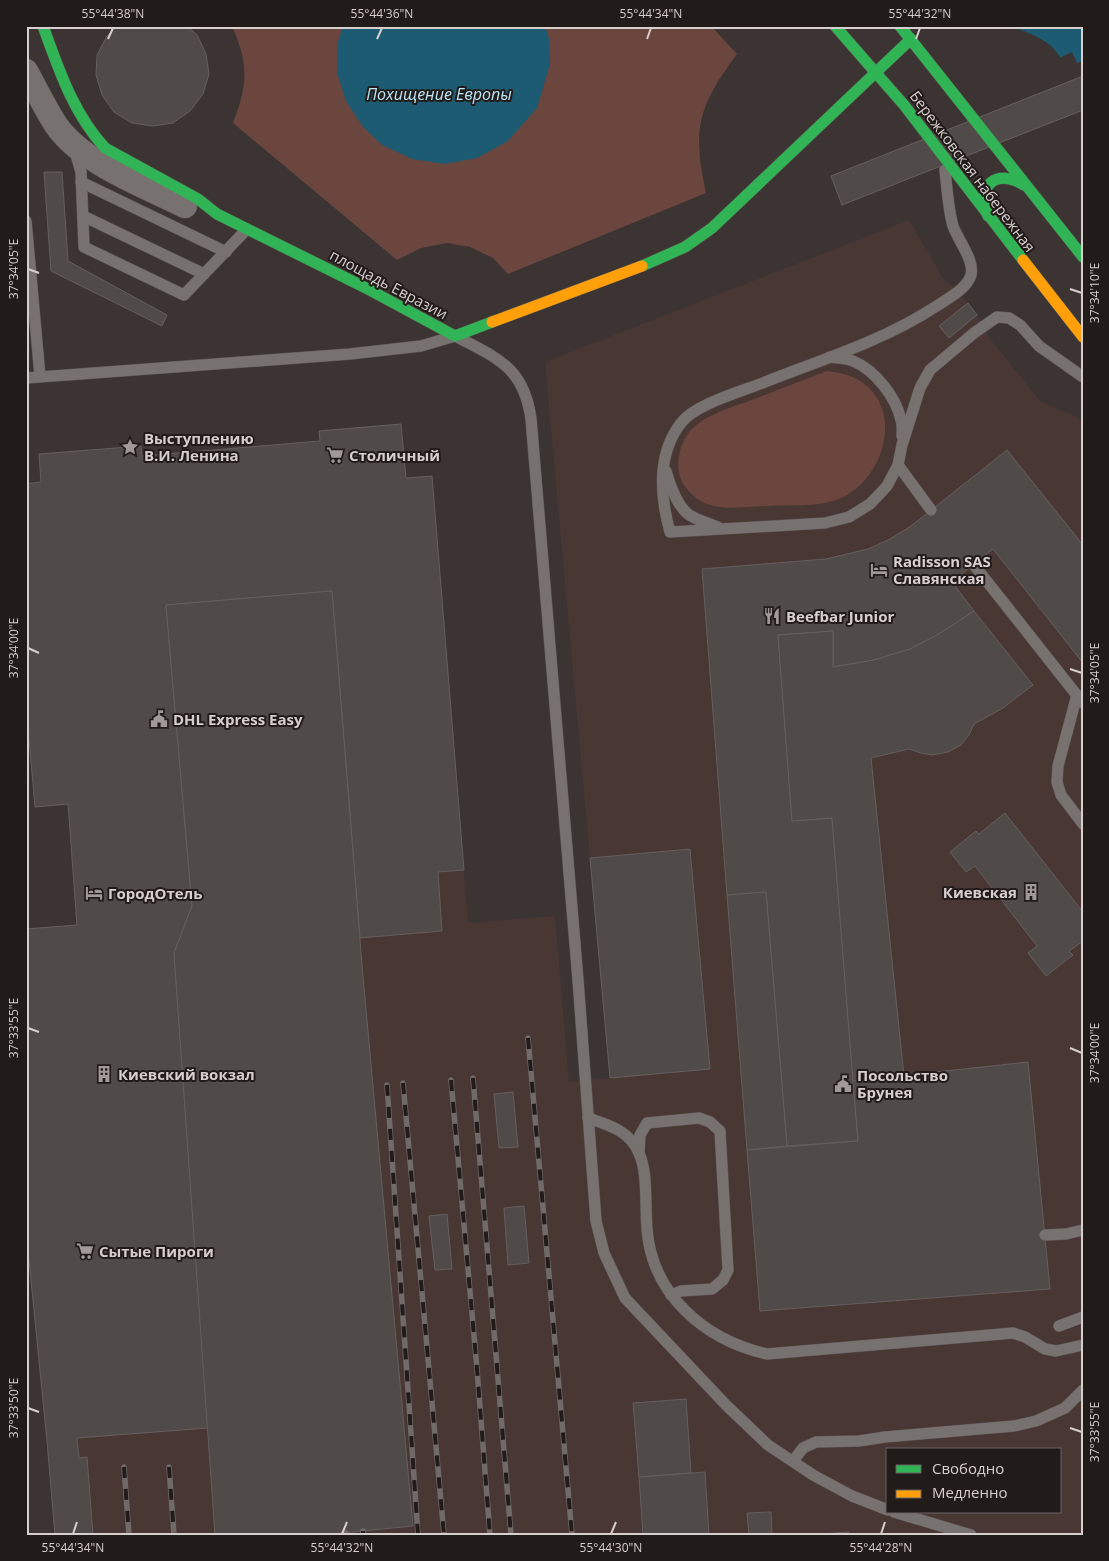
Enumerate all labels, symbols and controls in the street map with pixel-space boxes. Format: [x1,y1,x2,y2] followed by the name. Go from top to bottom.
[82,5,144,22] text: 55°44'38"N
[351,5,413,22] text: 55°44'36"N
[620,5,682,22] text: 55°44'34"N
[889,5,951,22] text: 55°44'32"N
[366,83,512,105] water label: Похищение Европы
[906,86,1040,256] street label: Бережковская набережная
[5,239,22,299] text: 37°34'05"E
[327,244,451,324] street label: площадь Евразии
[1086,263,1103,323] text: 37°34'10"E
[144,428,254,465] place label: Выступлению В.И. Ленина
[120,437,140,457] place icon: Выступлению В.И. Ленина
[325,445,345,465] supermarket icon: Столичный
[349,445,440,465] place label: Столичный
[893,551,991,588] place label: Radisson SAS Славянская
[869,560,889,580] hotel icon: Radisson SAS Славянская
[762,606,782,626] restaurant icon: Beefbar Junior
[786,606,894,626] place label: Beefbar Junior
[5,618,22,678] text: 37°34'00"E
[1086,643,1103,703] text: 37°34'05"E
[149,709,169,729] public building icon: DHL Express Easy
[173,709,303,729] place label: DHL Express Easy
[943,882,1017,902] place label: Киевская
[1021,882,1041,902] building icon: Киевская
[84,883,104,903] hotel icon: ГородОтель
[108,883,202,903] place label: ГородОтель
[5,998,22,1058] text: 37°33'55"E
[1086,1023,1103,1083] text: 37°34'00"E
[94,1064,114,1084] building icon: Киевский вокзал
[118,1064,255,1084] place label: Киевский вокзал
[857,1065,948,1102] place label: Посольство Брунея
[833,1074,853,1094] public building icon: Посольство Брунея
[75,1241,95,1261] supermarket icon: Сытые Пироги
[99,1241,214,1261] place label: Сытые Пироги
[5,1378,22,1438] text: 37°33'50"E
[1086,1402,1103,1462] text: 37°33'55"E
[886,1448,1062,1514] legend
[932,1458,1004,1478] text: Свободно
[932,1482,1008,1502] text: Медленно
[42,1539,104,1556] text: 55°44'34"N
[311,1539,373,1556] text: 55°44'32"N
[580,1539,642,1556] text: 55°44'30"N
[850,1539,912,1556] text: 55°44'28"N

